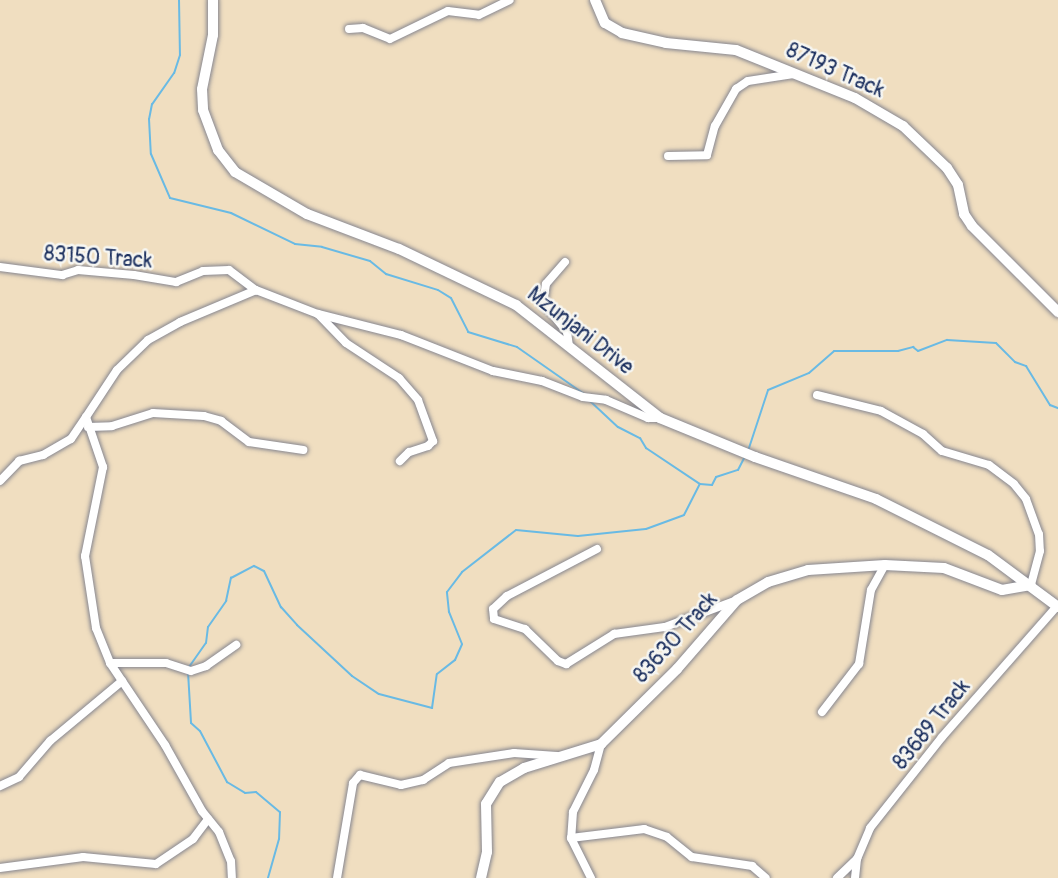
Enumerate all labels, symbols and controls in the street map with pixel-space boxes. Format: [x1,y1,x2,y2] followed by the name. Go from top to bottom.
[782,38,888,104] street label: 87193 Track
[43,242,153,274] street label: 83150 Track
[522,282,638,380] street label: Mzunjani Drive
[629,588,723,688] street label: 83630 Track
[888,675,976,775] street label: 83689 Track

